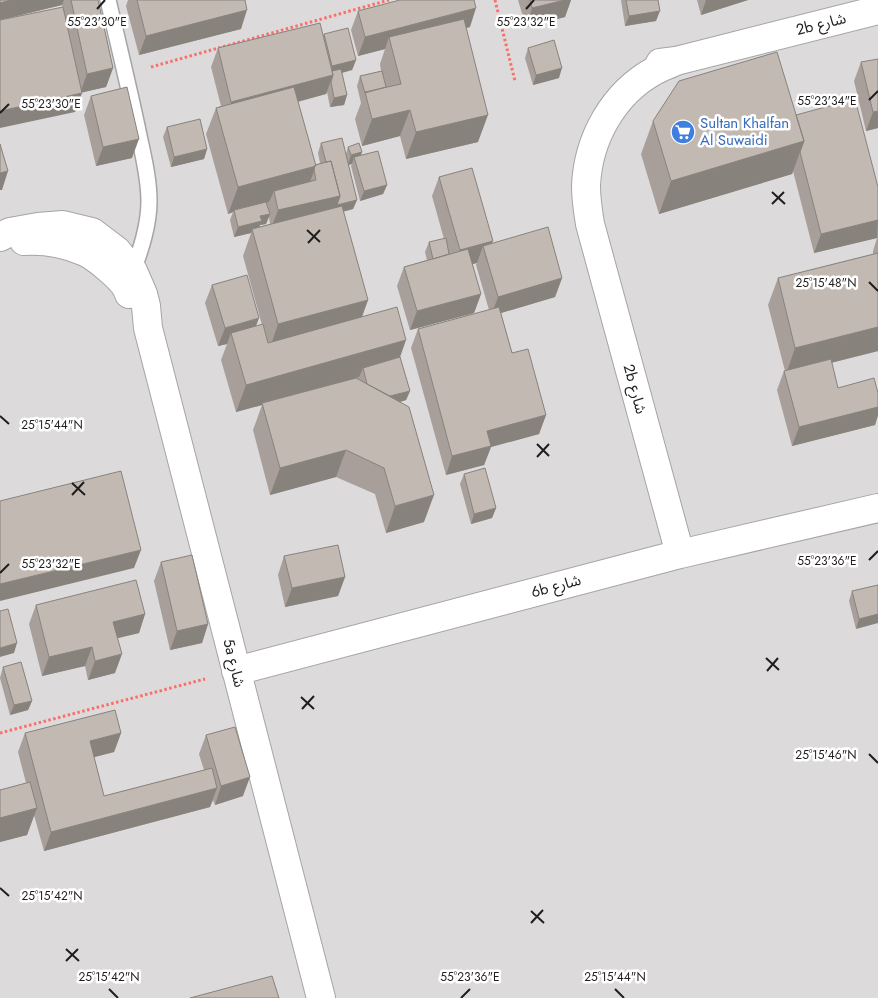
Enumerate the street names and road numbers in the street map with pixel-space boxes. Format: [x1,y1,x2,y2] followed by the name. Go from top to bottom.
[794,7,849,42] street label: 2b شارع
[617,362,652,417] street label: 2b شارع
[529,569,584,604] street label: 6b شارع
[216,636,251,690] street label: 5a شارع

